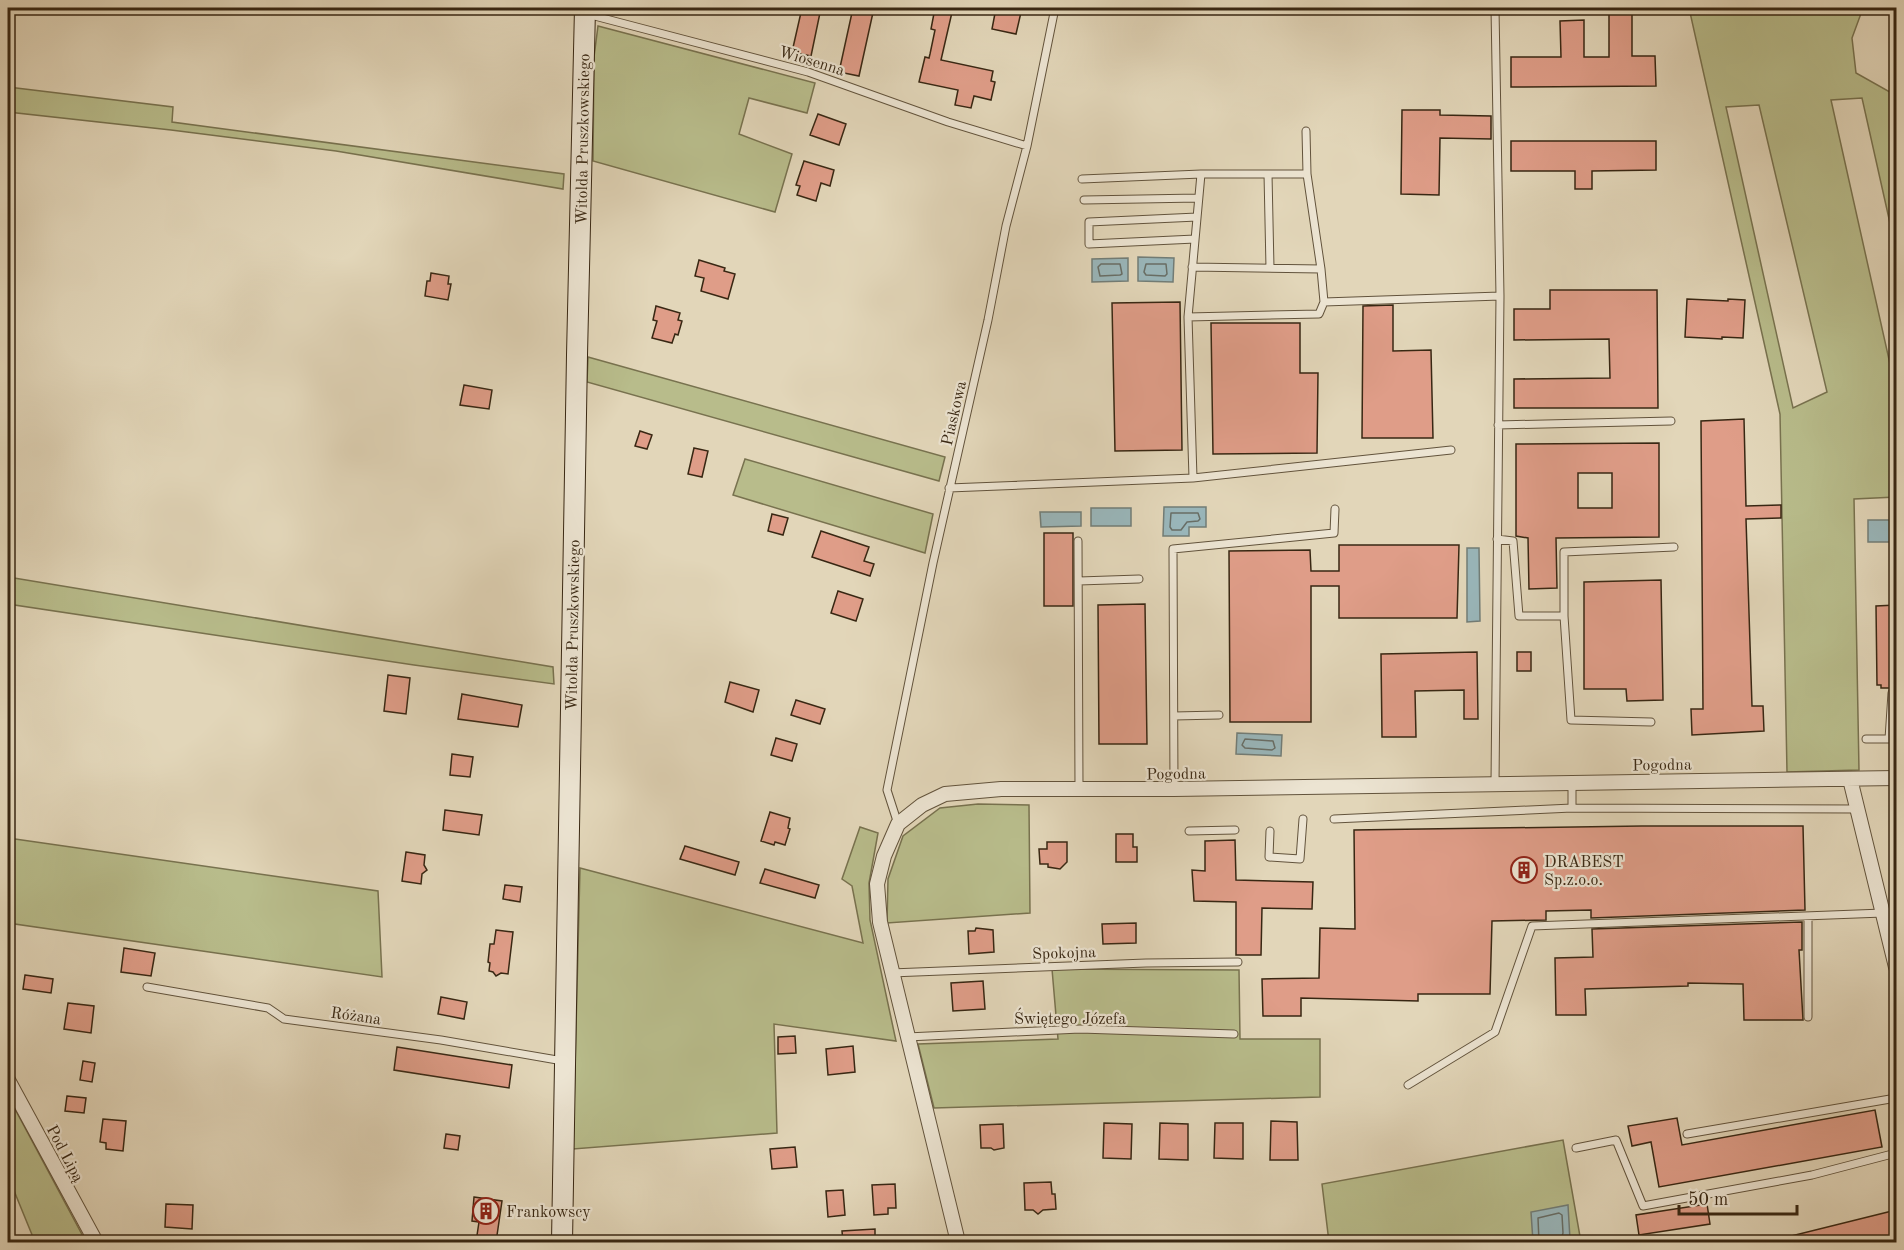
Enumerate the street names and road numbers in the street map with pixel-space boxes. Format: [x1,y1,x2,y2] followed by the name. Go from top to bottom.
[776,44,846,80] street label: Wiosenna
[575,53,593,225] street label: Witolda Pruszkowskiego
[940,379,970,447] street label: Piaskowa
[565,539,583,711] street label: Witolda Pruszkowskiego
[1632,757,1692,775] street label: Pogodna
[1146,766,1206,784] street label: Pogodna
[1032,945,1096,963] street label: Spokojna
[329,1006,382,1028] street label: Różana
[1014,1007,1126,1028] street label: Świętego Józefa
[43,1123,86,1185] street label: Pod Lipą

